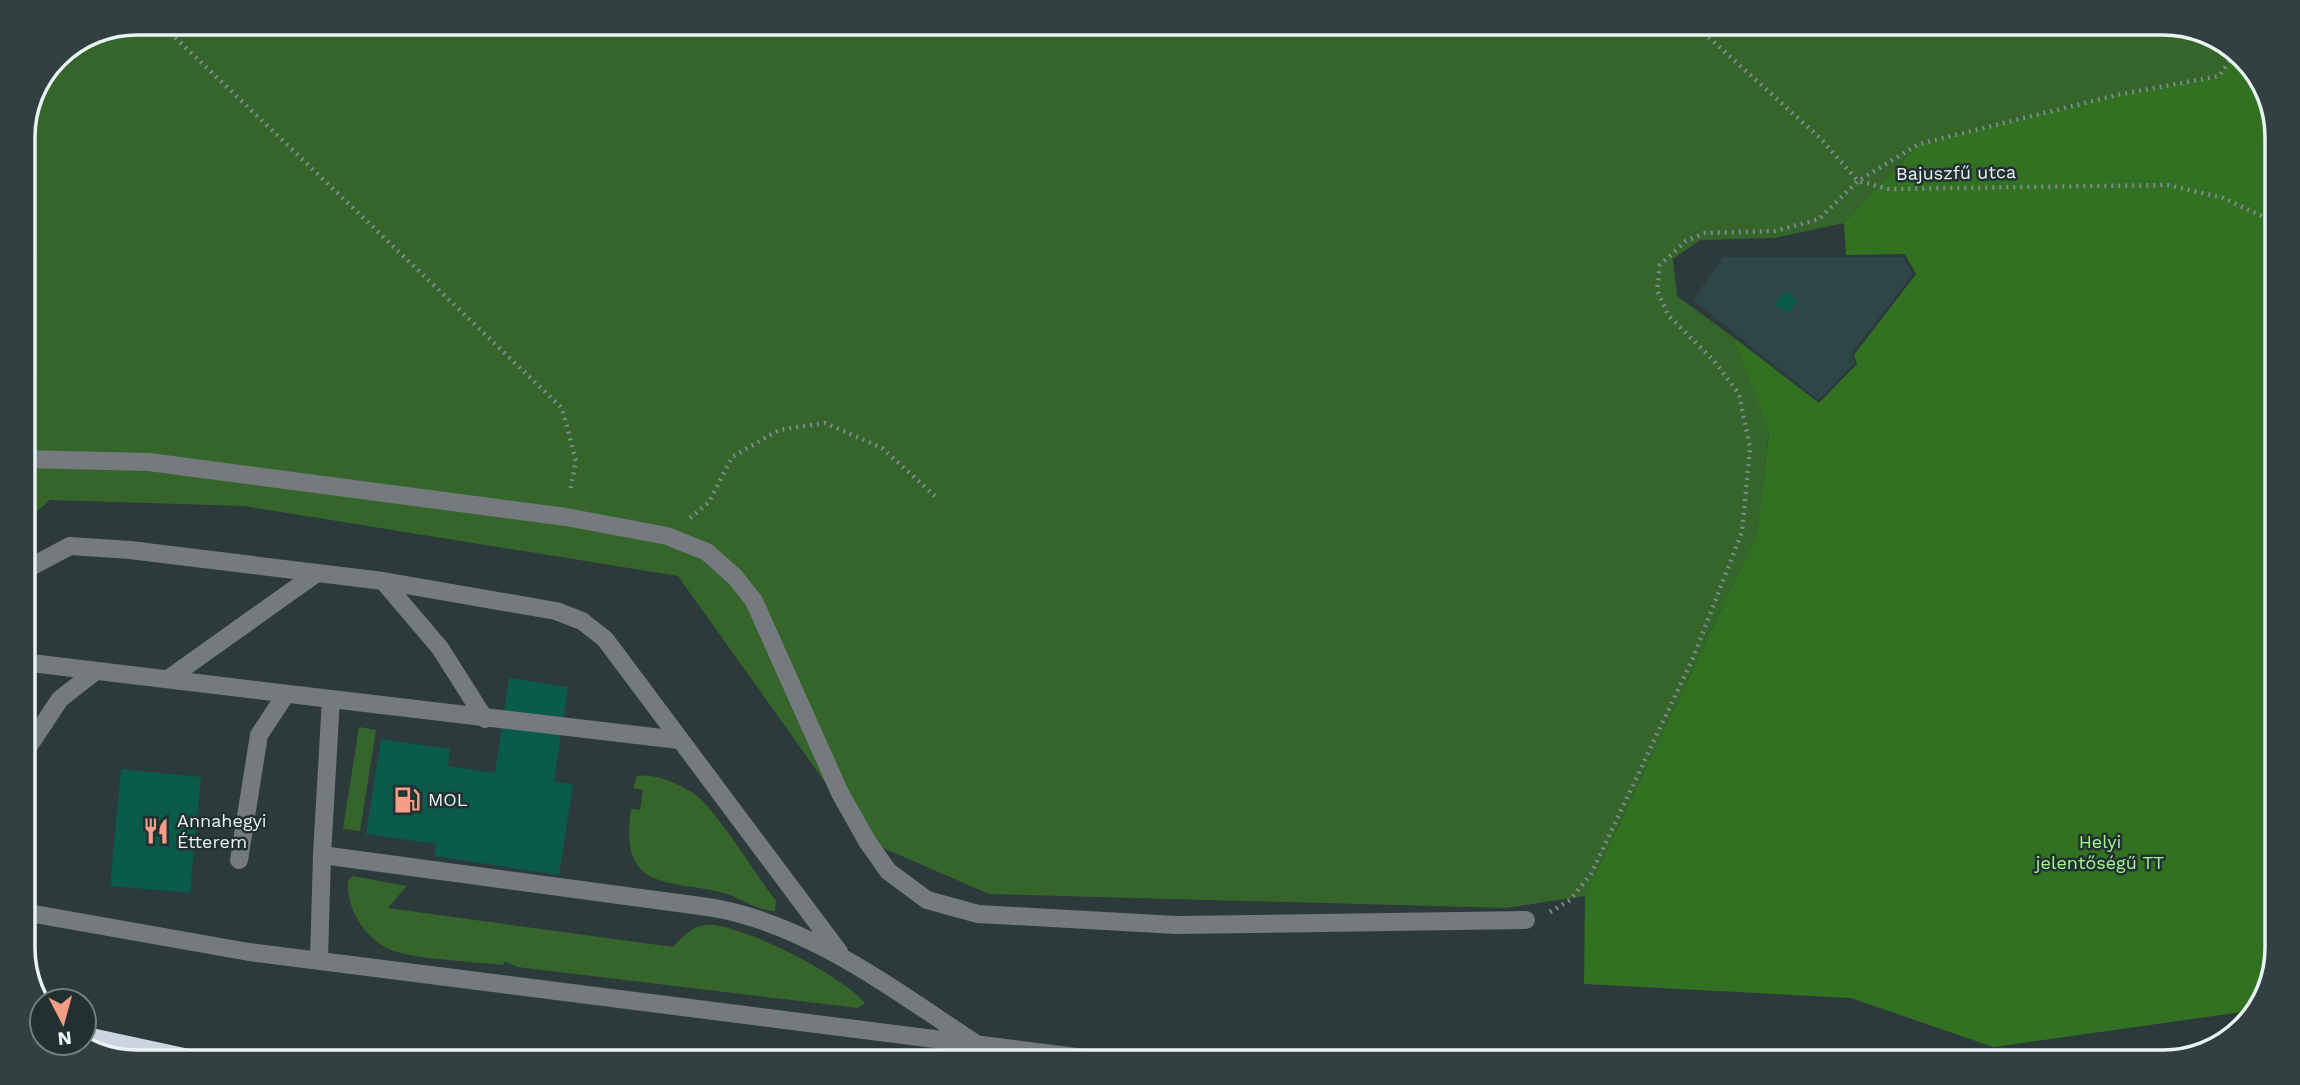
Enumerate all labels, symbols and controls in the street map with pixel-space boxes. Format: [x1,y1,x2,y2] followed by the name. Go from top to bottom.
[1896,161,2016,184] street label: Bajuszfű utca
[392,785,422,815] fuel station icon: MOL
[428,789,468,810] place label: MOL
[177,810,267,852] place label: Annahegyi Étterem
[141,816,171,846] restaurant icon: Annahegyi Étterem
[2034,831,2164,873] park label: Helyi jelentőségű TT
[28,987,98,1057] north arrow
[57,1026,73,1051] text: N

